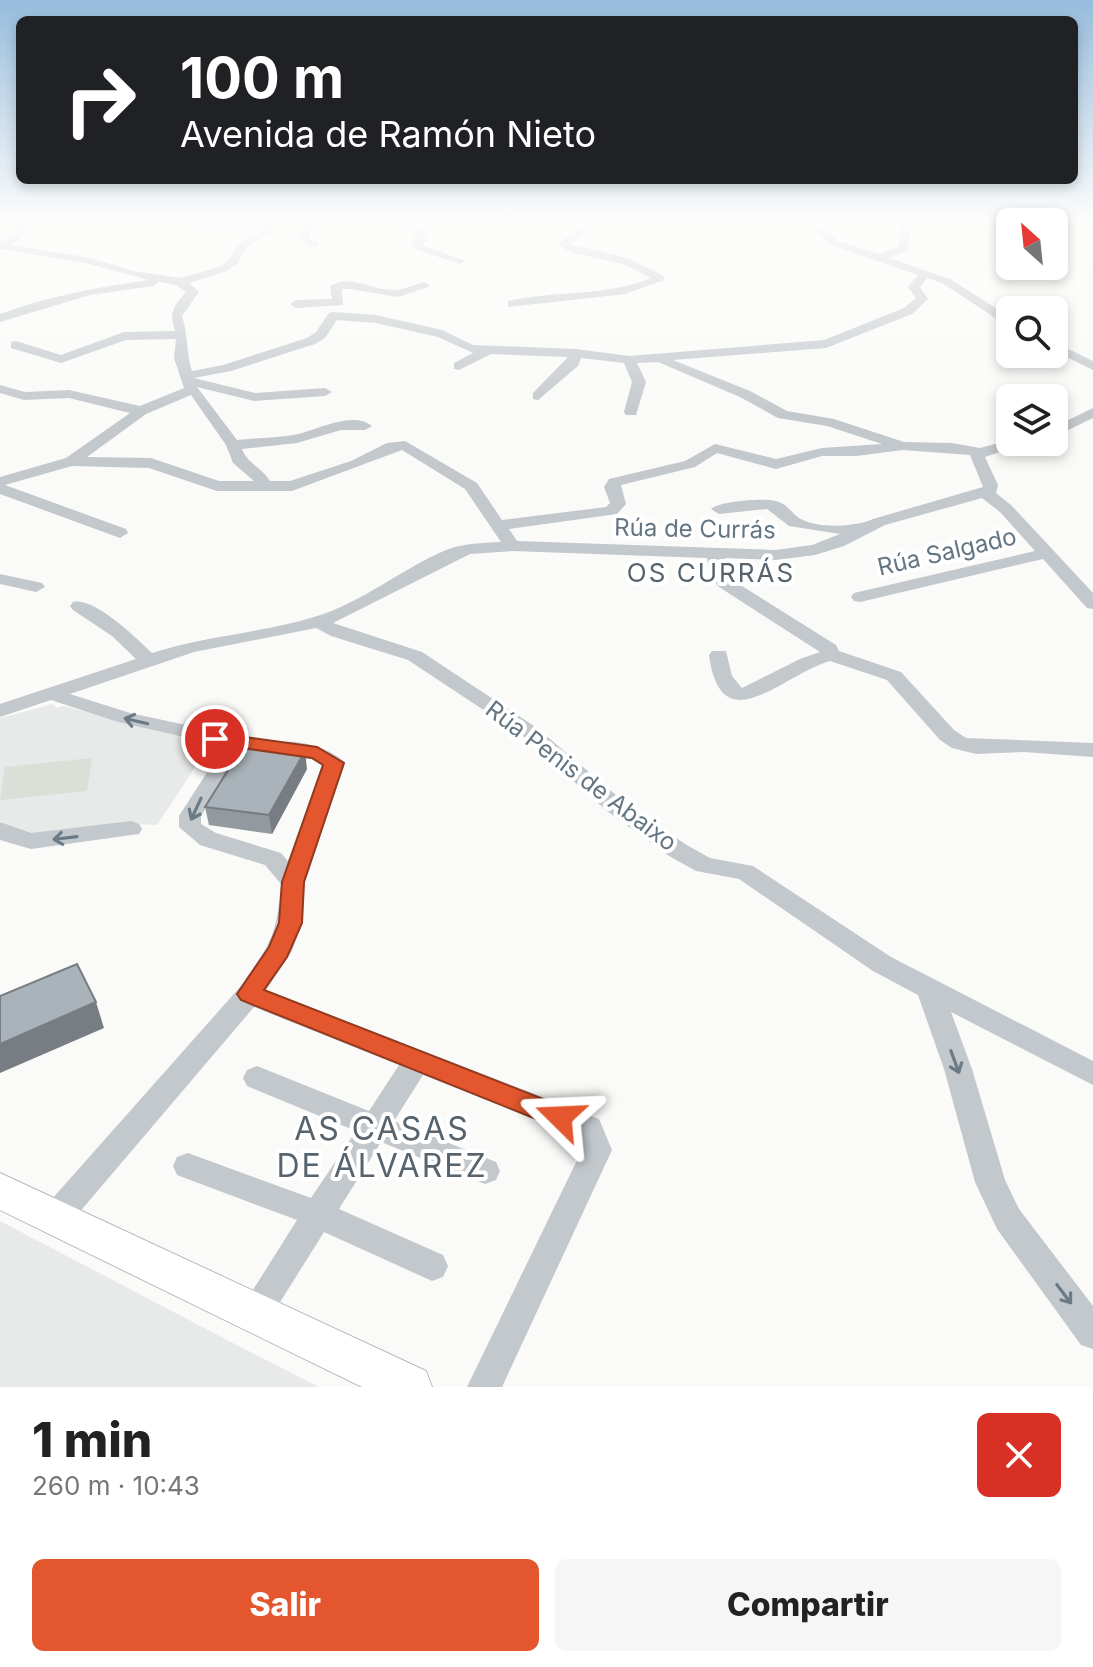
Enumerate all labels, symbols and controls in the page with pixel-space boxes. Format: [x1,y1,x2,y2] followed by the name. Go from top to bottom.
[180,44,344,112] text: 100 m
[48,48,152,152] icon: right
[180,112,596,156] text: Avenida de Ramón Nieto
[996,208,1068,280] north arrow
[996,208,1068,456] map controls
[996,296,1068,368] button: search
[996,384,1068,456] button: layers
[614,513,776,544] street label: Rúa de Currás
[875,521,1019,582] street label: Rúa Salgado
[627,557,795,588] district label: OS CURRÁS
[480,694,683,857] street label: Rúa Penis de Abaixo
[181,705,249,773] pin
[124,713,150,728] one-way arrow
[193,717,237,761] icon: arrive
[187,797,202,821] one-way arrow
[52,831,78,846] one-way arrow
[949,1050,963,1074] one-way arrow
[518,1075,602,1159] position arrow
[276,1109,488,1185] district label: AS CASAS DE ÁLVAREZ
[1056,1283,1073,1305] one-way arrow
[32,1410,152,1469] text: 1 min
[977,1413,1061,1497] button: close
[32,1470,200,1501] text: 260 m · 10:43
[32,1559,539,1651] button: Salir
[555,1559,1061,1651] button: Compartir

